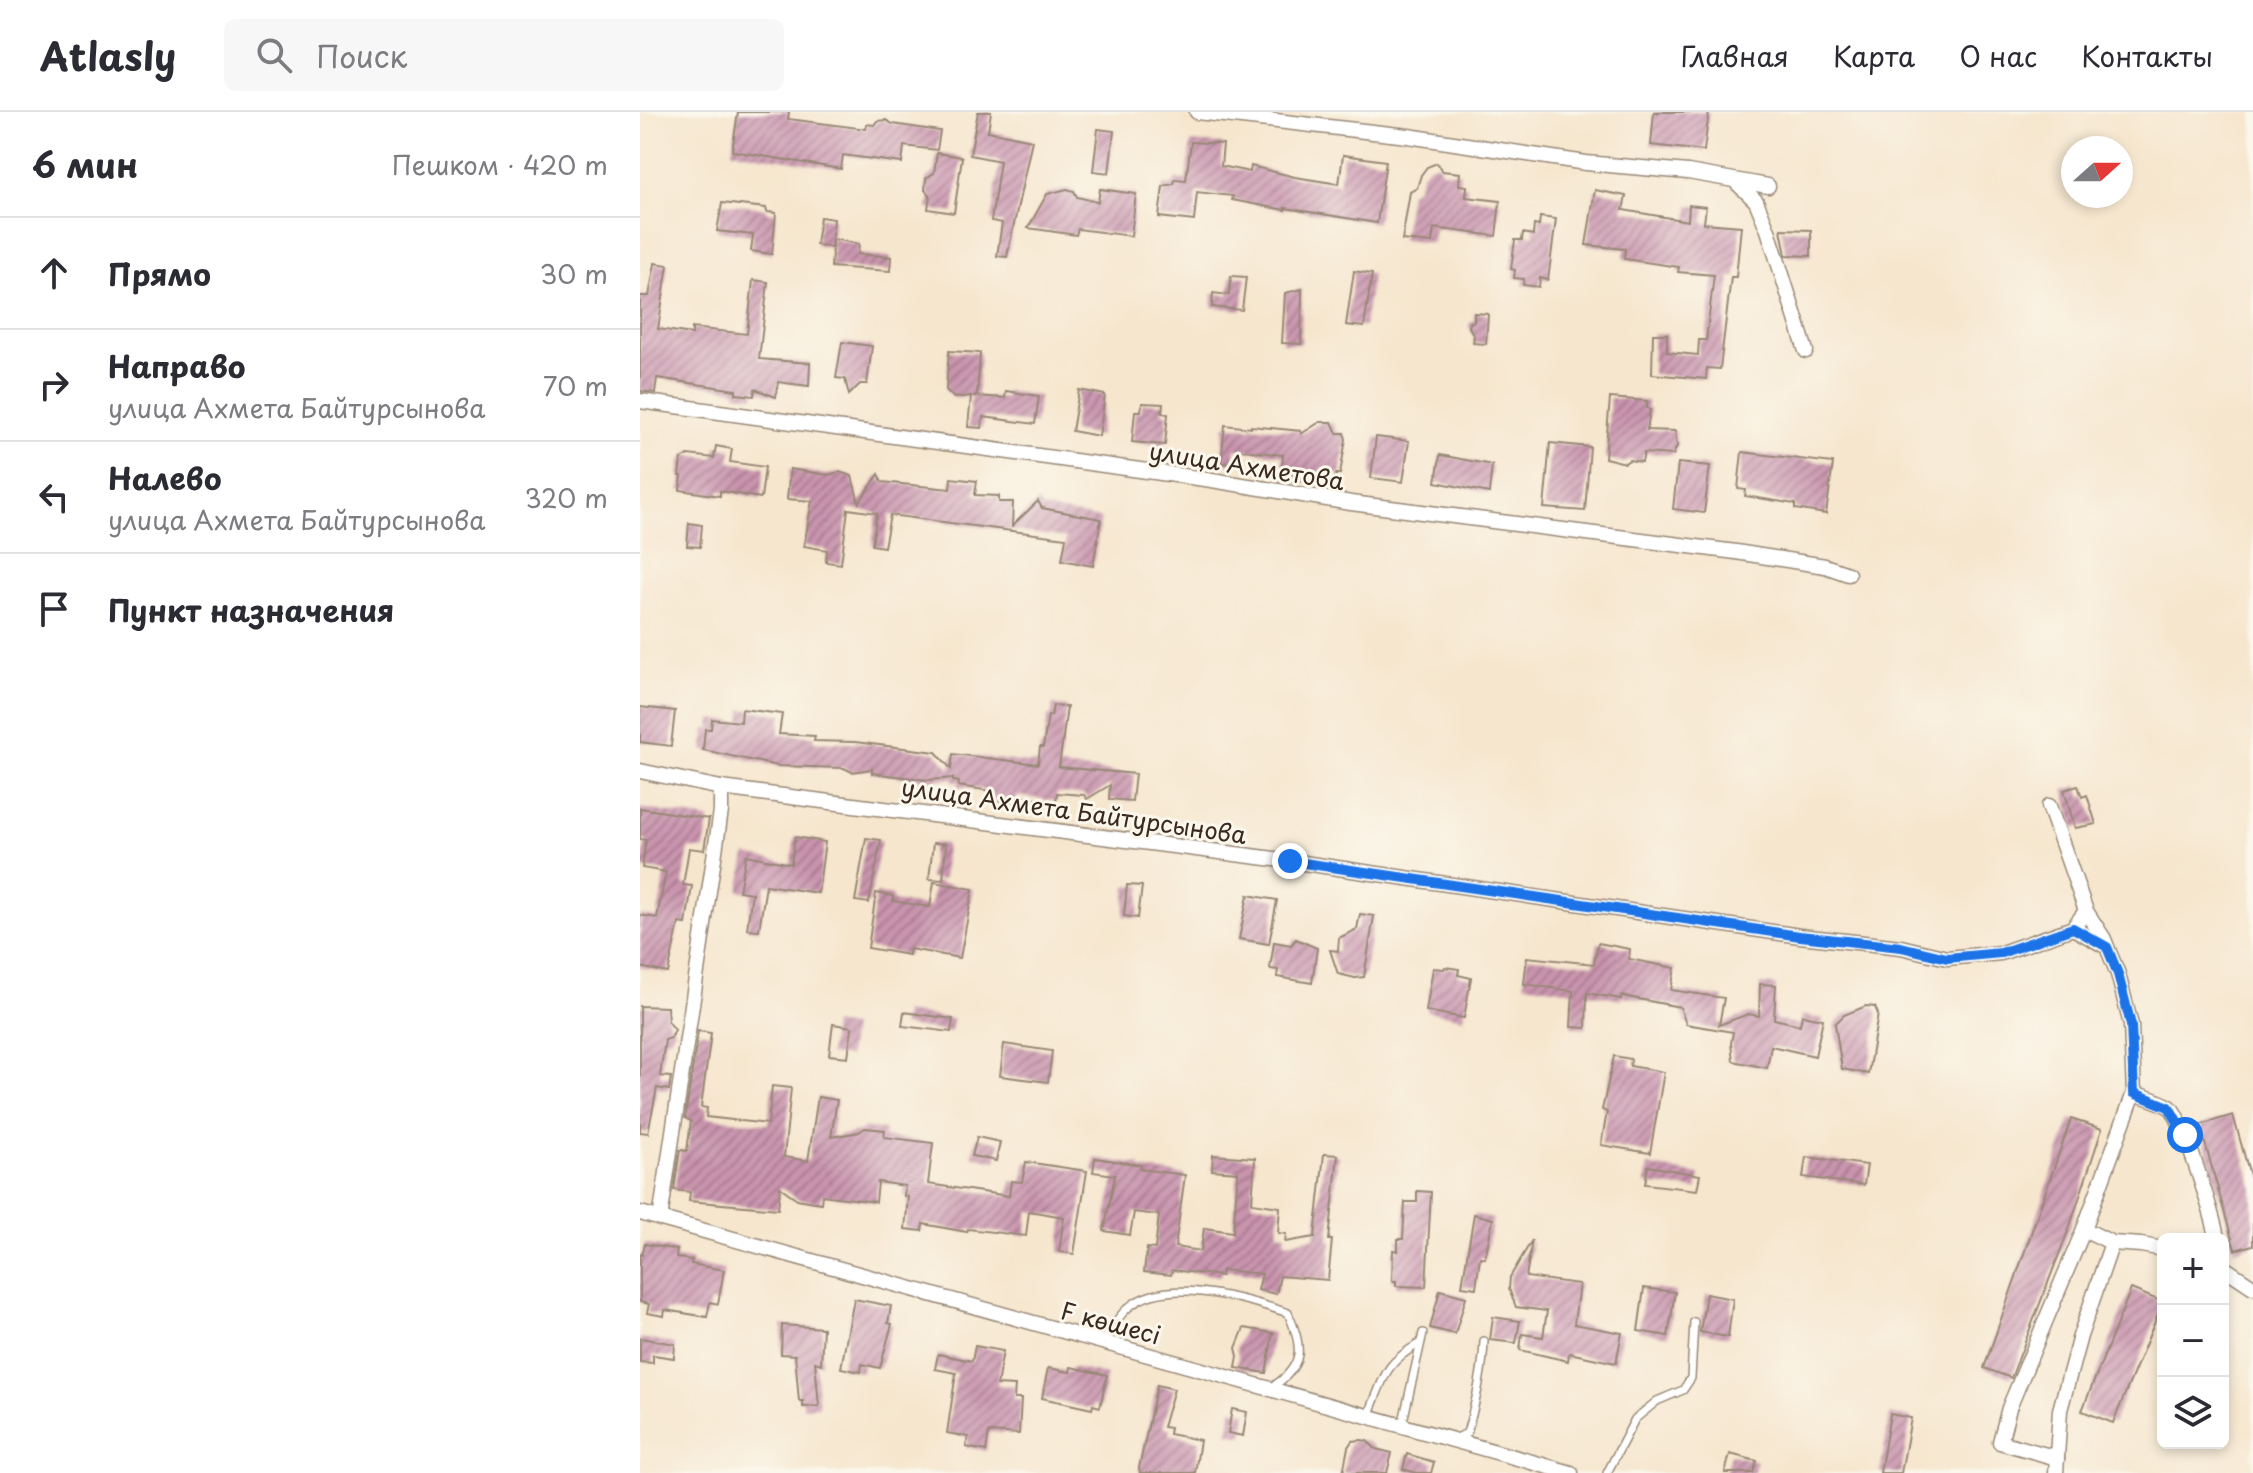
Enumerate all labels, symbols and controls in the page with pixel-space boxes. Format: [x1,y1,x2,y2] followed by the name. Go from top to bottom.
[224,19,784,91] search box
[40,27,176,84] text: Atlasly
[252,33,296,77] icon: search
[316,33,407,78] text: Поиск
[1681,34,1789,77] text: Главная
[1833,34,1915,77] text: Карта
[1959,34,2037,77] text: О нас
[2081,34,2213,77] text: Контакты
[2061,136,2133,208] north arrow
[32,138,138,190] text: 6 мин
[392,145,608,184] text: Пешком · 420 m
[32,251,76,295] icon: ahead
[108,251,211,296] text: Прямо
[540,254,608,293] text: 30 m
[108,343,246,388] text: Направо
[32,363,76,407] icon: right
[543,366,608,405] text: 70 m
[108,388,485,427] text: улица Ахмета Байтурсынова
[1147,432,1347,498] street label: улица Ахметова
[108,455,222,500] text: Налево
[32,475,76,519] icon: left
[524,478,608,517] text: 320 m
[108,500,485,539] text: улица Ахмета Байтурсынова
[32,587,76,631] icon: arrive
[108,587,394,632] text: Пункт назначения
[899,768,1249,852] street label: улица Ахмета Байтурсынова
[1272,843,1308,879] route end
[2167,1117,2203,1153] route start
[2157,1233,2229,1449] map controls
[2157,1233,2229,1305] button: +
[1057,1291,1165,1353] street label: F көшесі
[2157,1305,2229,1377] button: −
[2157,1377,2229,1449] button: layers

